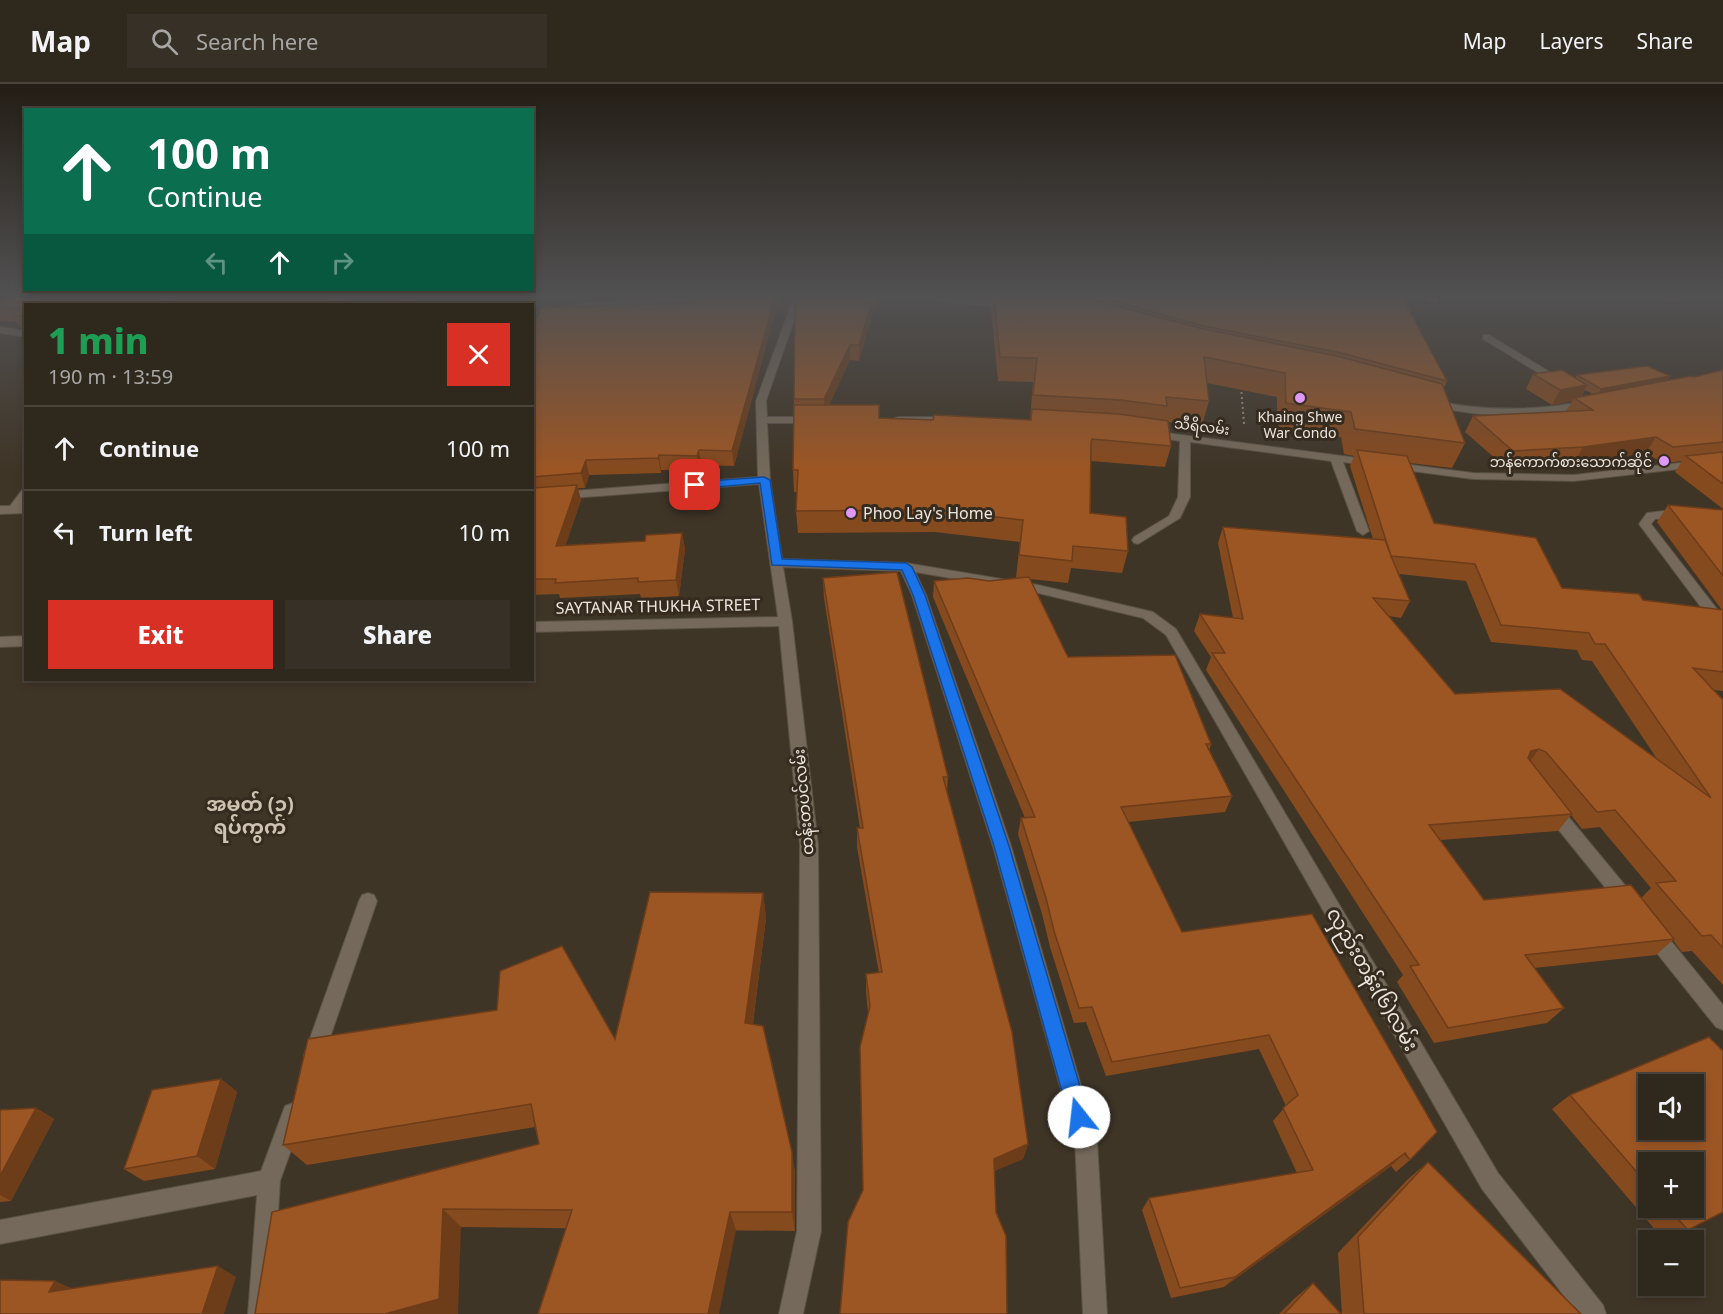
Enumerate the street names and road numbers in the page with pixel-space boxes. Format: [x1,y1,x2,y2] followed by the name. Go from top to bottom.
[1173,413,1231,442] street label: သီရိလမ်း
[556,593,761,619] street label: SAYTANAR THUKHA STREET
[787,748,822,856] street label: ထန်းတပင်လမ်း
[1317,902,1425,1058] street label: လှည်းတန်း(၆)လမ်း

